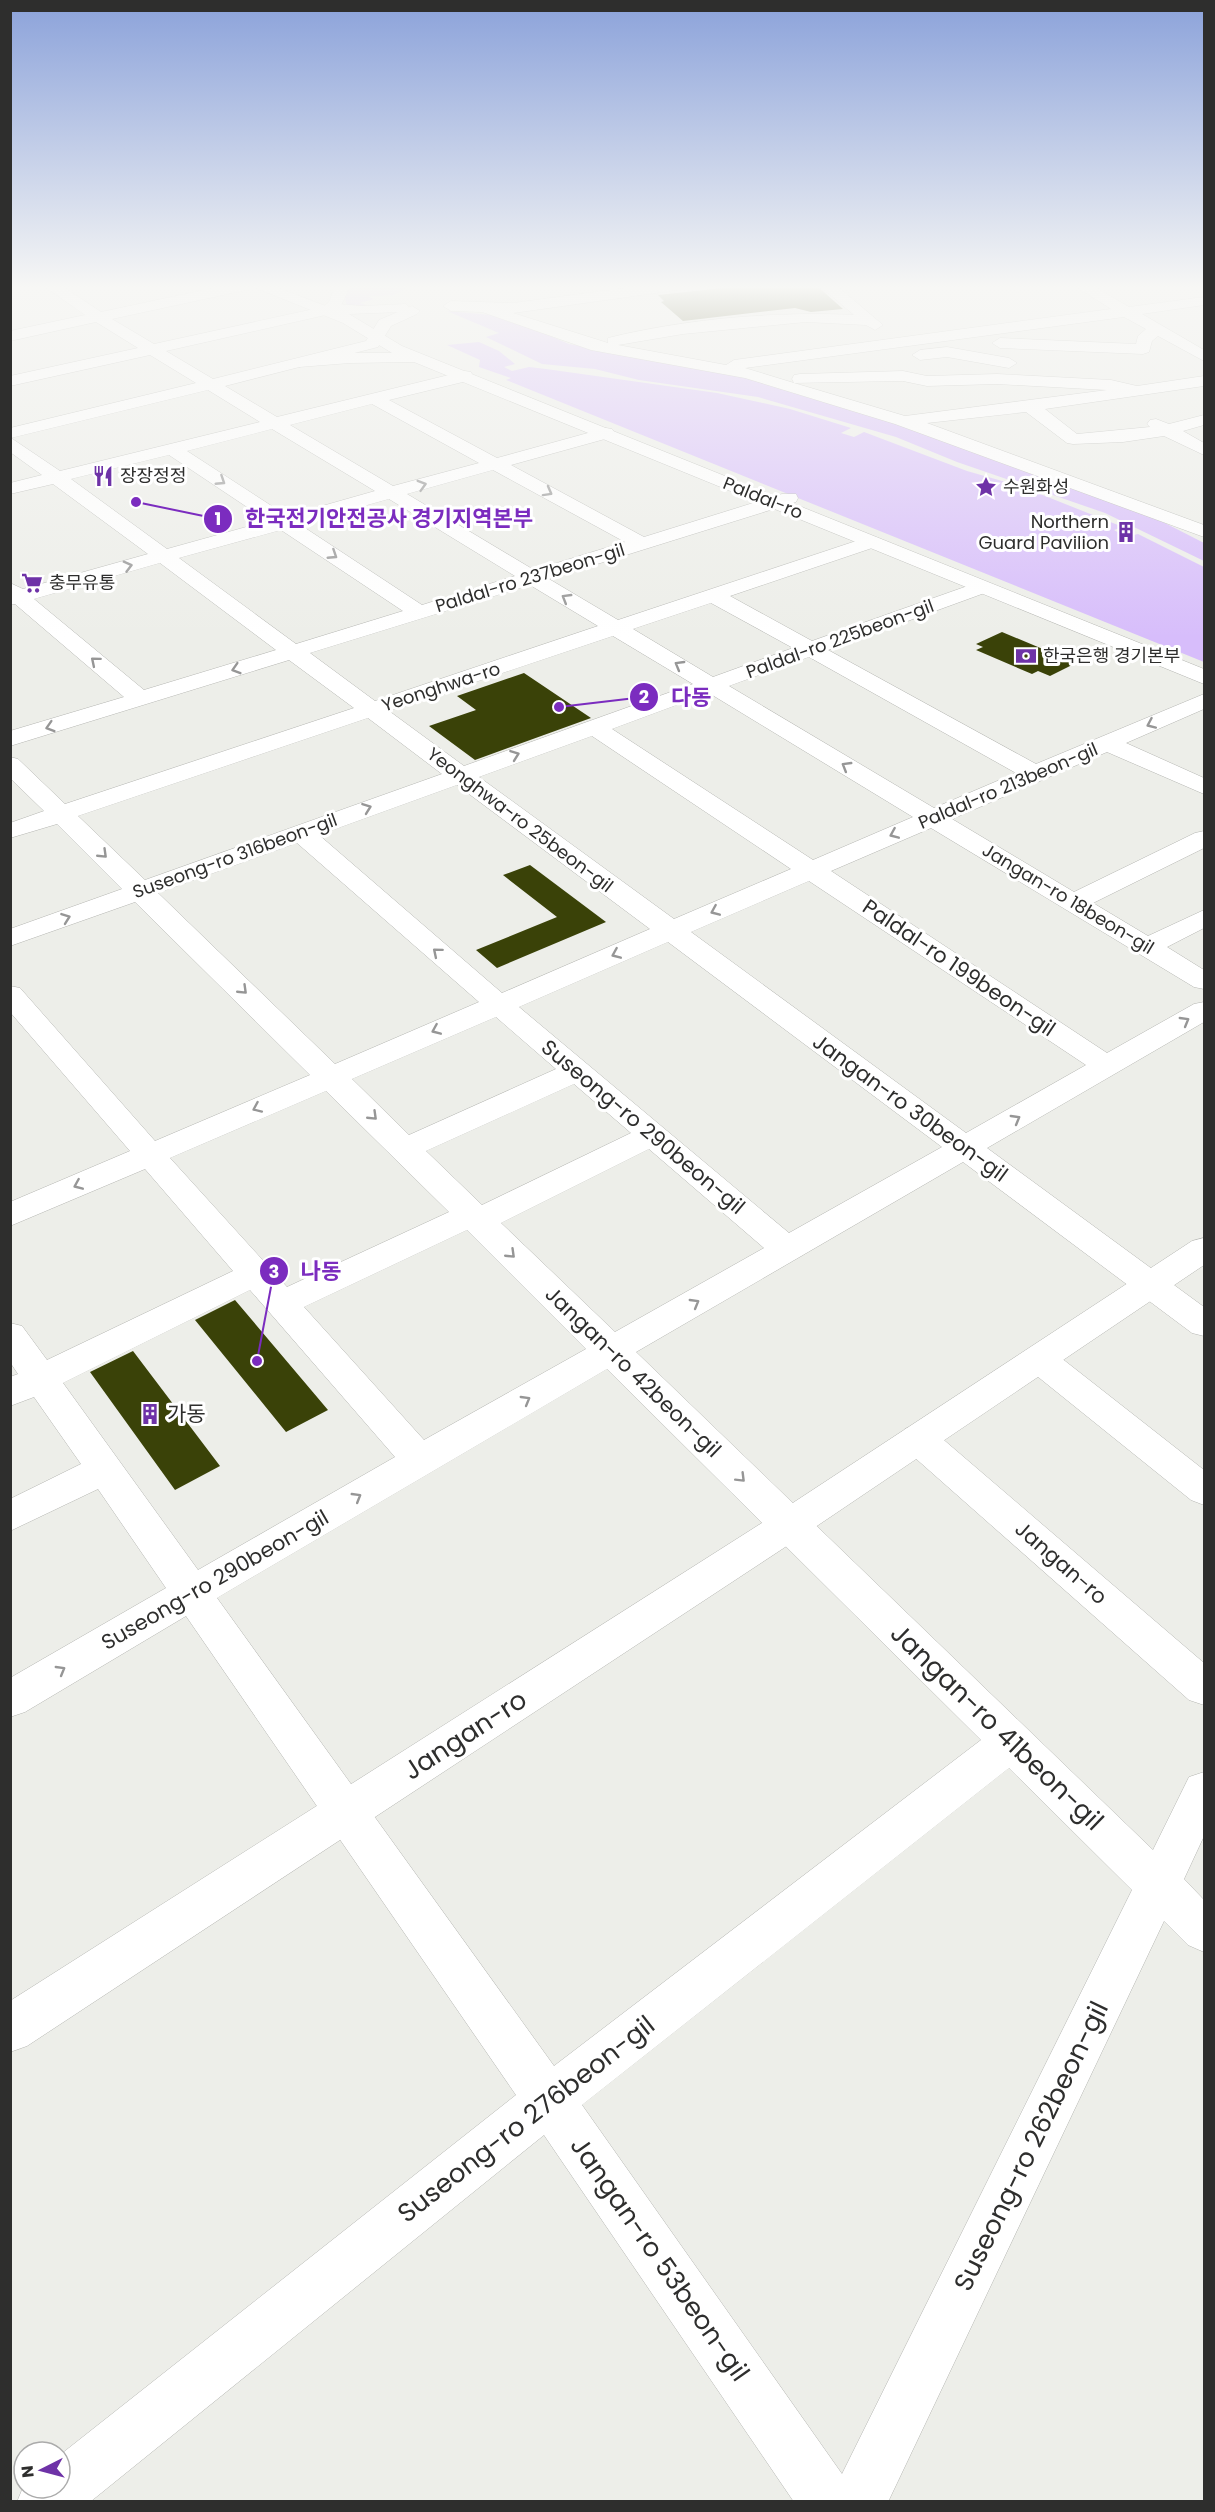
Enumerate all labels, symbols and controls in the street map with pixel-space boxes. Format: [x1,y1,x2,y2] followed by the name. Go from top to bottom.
[120,463,186,488] place label: 장장정정
[91,464,115,488] restaurant icon: 장장정정
[720,470,807,525] street label: Paldal-ro
[214,474,225,485] one-way arrow
[1003,474,1069,499] place label: 수원화성
[974,475,998,499] place icon: 수원화성
[417,479,427,492] one-way arrow
[541,485,552,496] one-way arrow
[203,499,545,539] callout: 한국전기안전공사 경기지역본부
[245,503,533,534] text: 한국전기안전공사 경기지역본부
[215,506,221,531] text: 1
[979,509,1109,555] place label: Northern Guard Pavilion
[1114,520,1138,544] building icon: Northern Guard Pavilion
[432,537,628,618] street label: Paldal-ro 237beon-gil
[326,548,337,559] one-way arrow
[123,561,133,574] one-way arrow
[49,570,115,595] place label: 충무유통
[20,571,44,595] supermarket icon: 충무유통
[562,593,572,605] one-way arrow
[742,593,937,684] street label: Paldal-ro 225beon-gil
[1043,643,1180,668] place label: 한국은행 경기본부
[1014,644,1038,668] bank icon: 한국은행 경기본부
[378,656,503,717] street label: Yeonghwa-ro
[91,658,102,669] one-way arrow
[675,661,685,672] one-way arrow
[231,662,242,674] one-way arrow
[629,677,724,717] callout: 다동
[671,682,711,713] text: 다동
[639,684,649,709] text: 2
[1146,717,1157,729] one-way arrow
[45,720,56,732] one-way arrow
[914,736,1101,835] street label: Paldal-ro 213beon-gil
[422,741,619,898] street label: Yeonghwa-ro 25beon-gil
[508,750,519,762] one-way arrow
[842,761,852,773] one-way arrow
[361,802,372,815] one-way arrow
[129,807,341,904] street label: Suseong-ro 316beon-gil
[890,827,901,839] one-way arrow
[978,837,1159,960] street label: Jangan-ro 18beon-gil
[96,847,107,858] one-way arrow
[857,892,1061,1043] street label: Paldal-ro 199beon-gil
[711,904,722,916] one-way arrow
[60,913,70,926] one-way arrow
[611,946,622,958] one-way arrow
[433,948,444,959] one-way arrow
[236,983,246,994] one-way arrow
[1178,1017,1189,1029] one-way arrow
[432,1023,443,1035] one-way arrow
[807,1027,1014,1188] street label: Jangan-ro 30beon-gil
[535,1033,751,1221] street label: Suseong-ro 290beon-gil
[253,1101,264,1113] one-way arrow
[365,1109,376,1120] one-way arrow
[1010,1115,1020,1126] one-way arrow
[74,1178,85,1190] one-way arrow
[504,1246,515,1257] one-way arrow
[259,1251,353,1291] callout: 나동
[301,1256,341,1287] text: 나동
[269,1259,279,1284] text: 3
[539,1280,728,1464] street label: Jangan-ro 42beon-gil
[689,1299,699,1311] one-way arrow
[519,1396,530,1407] one-way arrow
[167,1399,206,1428] place label: 가동
[138,1402,162,1426] building icon: 가동
[734,1470,745,1481] one-way arrow
[351,1493,361,1505] one-way arrow
[96,1503,334,1657] street label: Suseong-ro 290beon-gil
[1009,1514,1114,1611] street label: Jangan-ro
[882,1615,1112,1839] street label: Jangan-ro 41beon-gil
[55,1665,65,1677] one-way arrow
[396,1682,534,1788] street label: Jangan-ro
[945,1995,1117,2297] street label: Suseong-ro 262beon-gil
[390,2007,662,2231] street label: Suseong-ro 276beon-gil
[562,2130,758,2388] street label: Jangan-ro 53beon-gil
[12,2440,72,2500] north arrow
[16,2464,40,2479] text: N

